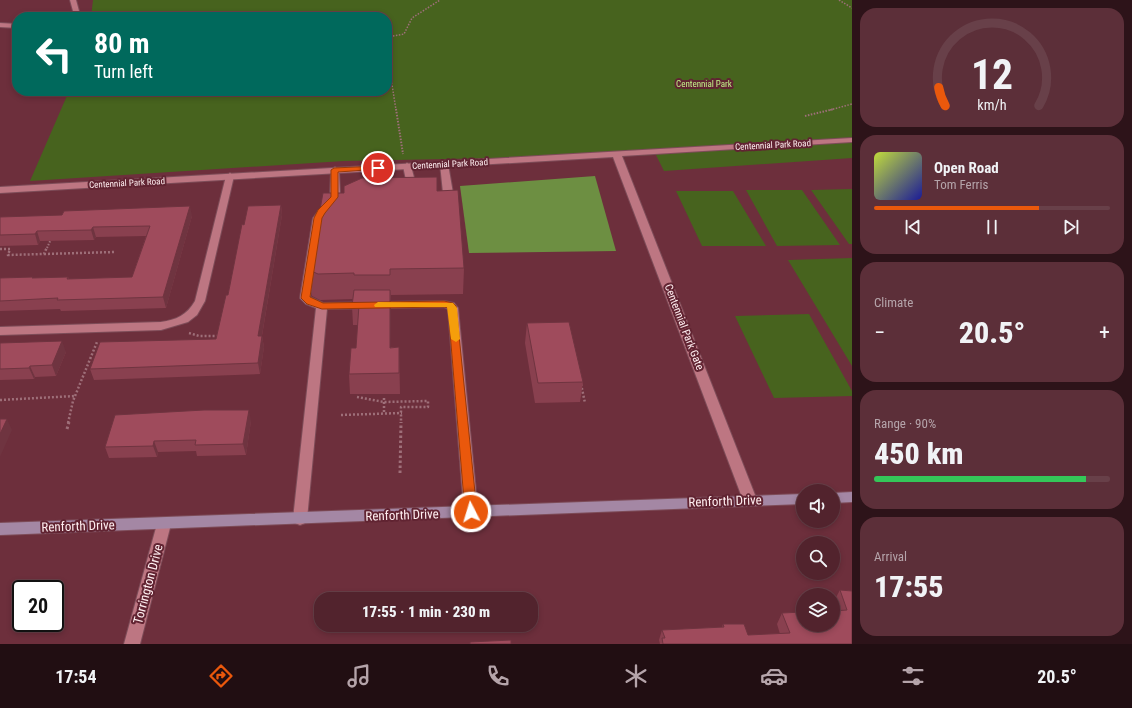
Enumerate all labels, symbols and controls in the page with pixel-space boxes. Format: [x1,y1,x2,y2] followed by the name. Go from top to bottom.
[94,27,150,60] text: 80 m
[28,28,80,80] icon: left
[971,49,1013,98] text: 12
[94,61,153,82] text: Turn left
[676,79,732,89] park label: Centennial Park
[977,96,1007,112] text: km/h
[735,138,811,152] street label: Centennial Park Road
[361,151,395,185] pin
[367,157,389,179] icon: arrive
[412,157,488,171] street label: Centennial Park Road
[934,159,999,177] text: Open Road
[89,176,165,190] street label: Centennial Park Road
[934,177,988,192] text: Tom Ferris
[902,216,924,238] icon: previous
[981,216,1003,238] icon: pause
[1060,216,1082,238] icon: next
[662,282,706,372] street label: Centennial Park Gate
[874,295,913,310] text: Climate
[959,315,1025,350] text: 20.5°
[874,320,885,345] text: −
[1099,320,1110,345] text: +
[874,416,936,431] text: Range · 90%
[874,436,963,471] text: 450 km
[796,484,840,632] map controls
[796,484,840,528] button: sound
[450,491,492,533] position arrow
[688,492,762,510] street label: Renforth Drive
[365,506,439,524] street label: Renforth Drive
[41,517,115,535] street label: Renforth Drive
[796,536,840,580] button: search
[130,543,166,625] street label: Torrington Drive
[874,549,907,564] text: Arrival
[874,569,943,604] text: 17:55
[12,580,64,632] speed limit sign: 20
[796,588,840,632] button: layers
[362,603,490,621] text: 17:55 · 1 min · 230 m
[207,662,235,690] icon: directions
[345,662,373,690] icon: music
[484,662,512,690] icon: phone
[622,662,650,690] icon: climate
[760,662,788,690] icon: car
[899,662,927,690] icon: filters
[55,666,97,687] text: 17:54
[1037,666,1077,687] text: 20.5°

